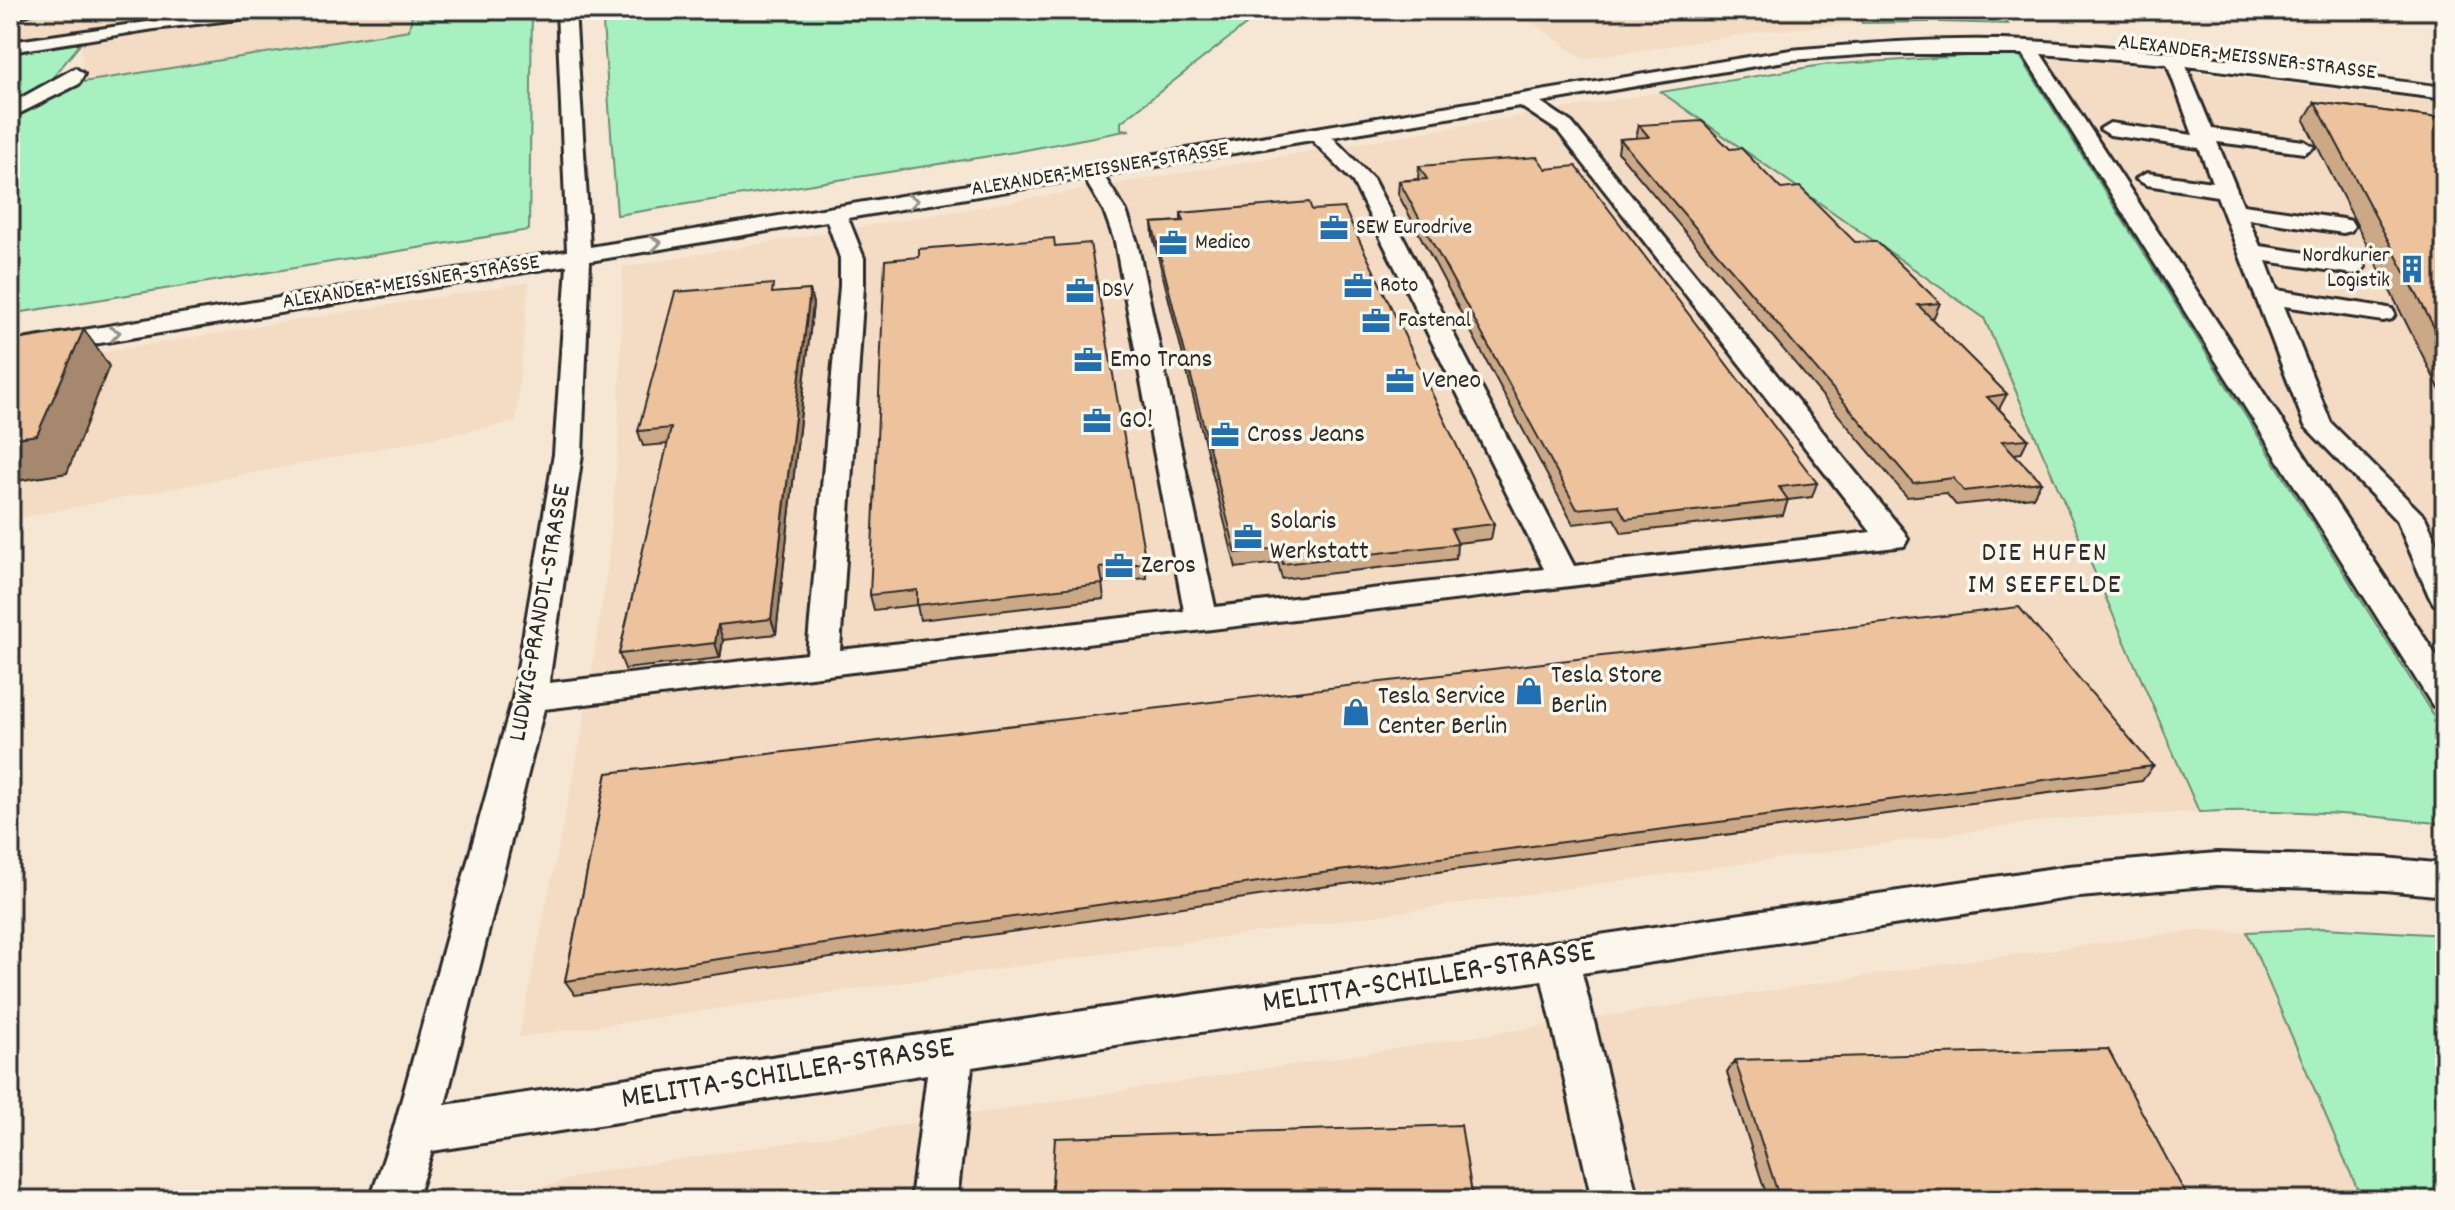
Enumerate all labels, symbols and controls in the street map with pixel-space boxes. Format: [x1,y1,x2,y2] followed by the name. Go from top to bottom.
[2116,27,2378,89] street label: ALEXANDER-MEISSNER-STRASSE
[969,134,1231,206] street label: ALEXANDER-MEISSNER-STRASSE
[906,193,920,210] one-way arrow
[1319,213,1349,243] office icon: SEW Eurodrive
[1356,213,1472,244] place label: SEW Eurodrive
[1158,228,1188,258] office icon: Medico
[1195,228,1251,259] place label: Medico
[650,235,663,252] one-way arrow
[2302,241,2391,297] place label: Nordkurier Logistik
[280,247,542,319] street label: ALEXANDER-MEISSNER-STRASSE
[2397,254,2427,284] building icon: Nordkurier Logistik
[1343,271,1373,301] office icon: Roto
[1380,271,1418,302] place label: Roto
[1065,276,1095,306] office icon: DSV
[1102,276,1134,307] place label: DSV
[1361,306,1391,336] office icon: Fastenal
[1398,306,1471,337] place label: Fastenal
[108,325,121,342] one-way arrow
[1110,342,1212,379] place label: Emo Trans
[1073,345,1103,375] office icon: Emo Trans
[1422,363,1481,400] place label: Veneo
[1385,366,1415,396] office icon: Veneo
[1119,403,1153,440] place label: GO!
[1082,406,1112,436] office icon: GO!
[1247,417,1365,454] place label: Cross Jeans
[1210,420,1240,450] office icon: Cross Jeans
[500,482,582,744] street label: LUDWIG-PRANDTL-STRASSE
[1270,504,1369,571] place label: Solaris Werkstatt
[1233,522,1263,552] office icon: Solaris Werkstatt
[1967,535,2123,607] district label: DIE HUFEN IM SEEFELDE
[1141,548,1196,585] place label: Zeros
[1104,551,1134,581] office icon: Zeros
[1551,658,1662,725] place label: Tesla Store Berlin
[1514,676,1544,706] shop icon: Tesla Store Berlin
[1378,679,1507,746] place label: Tesla Service Center Berlin
[1341,697,1371,727] shop icon: Tesla Service Center Berlin
[1259,930,1599,1028] street label: MELITTA-SCHILLER-STRASSE
[618,1026,958,1124] street label: MELITTA-SCHILLER-STRASSE

